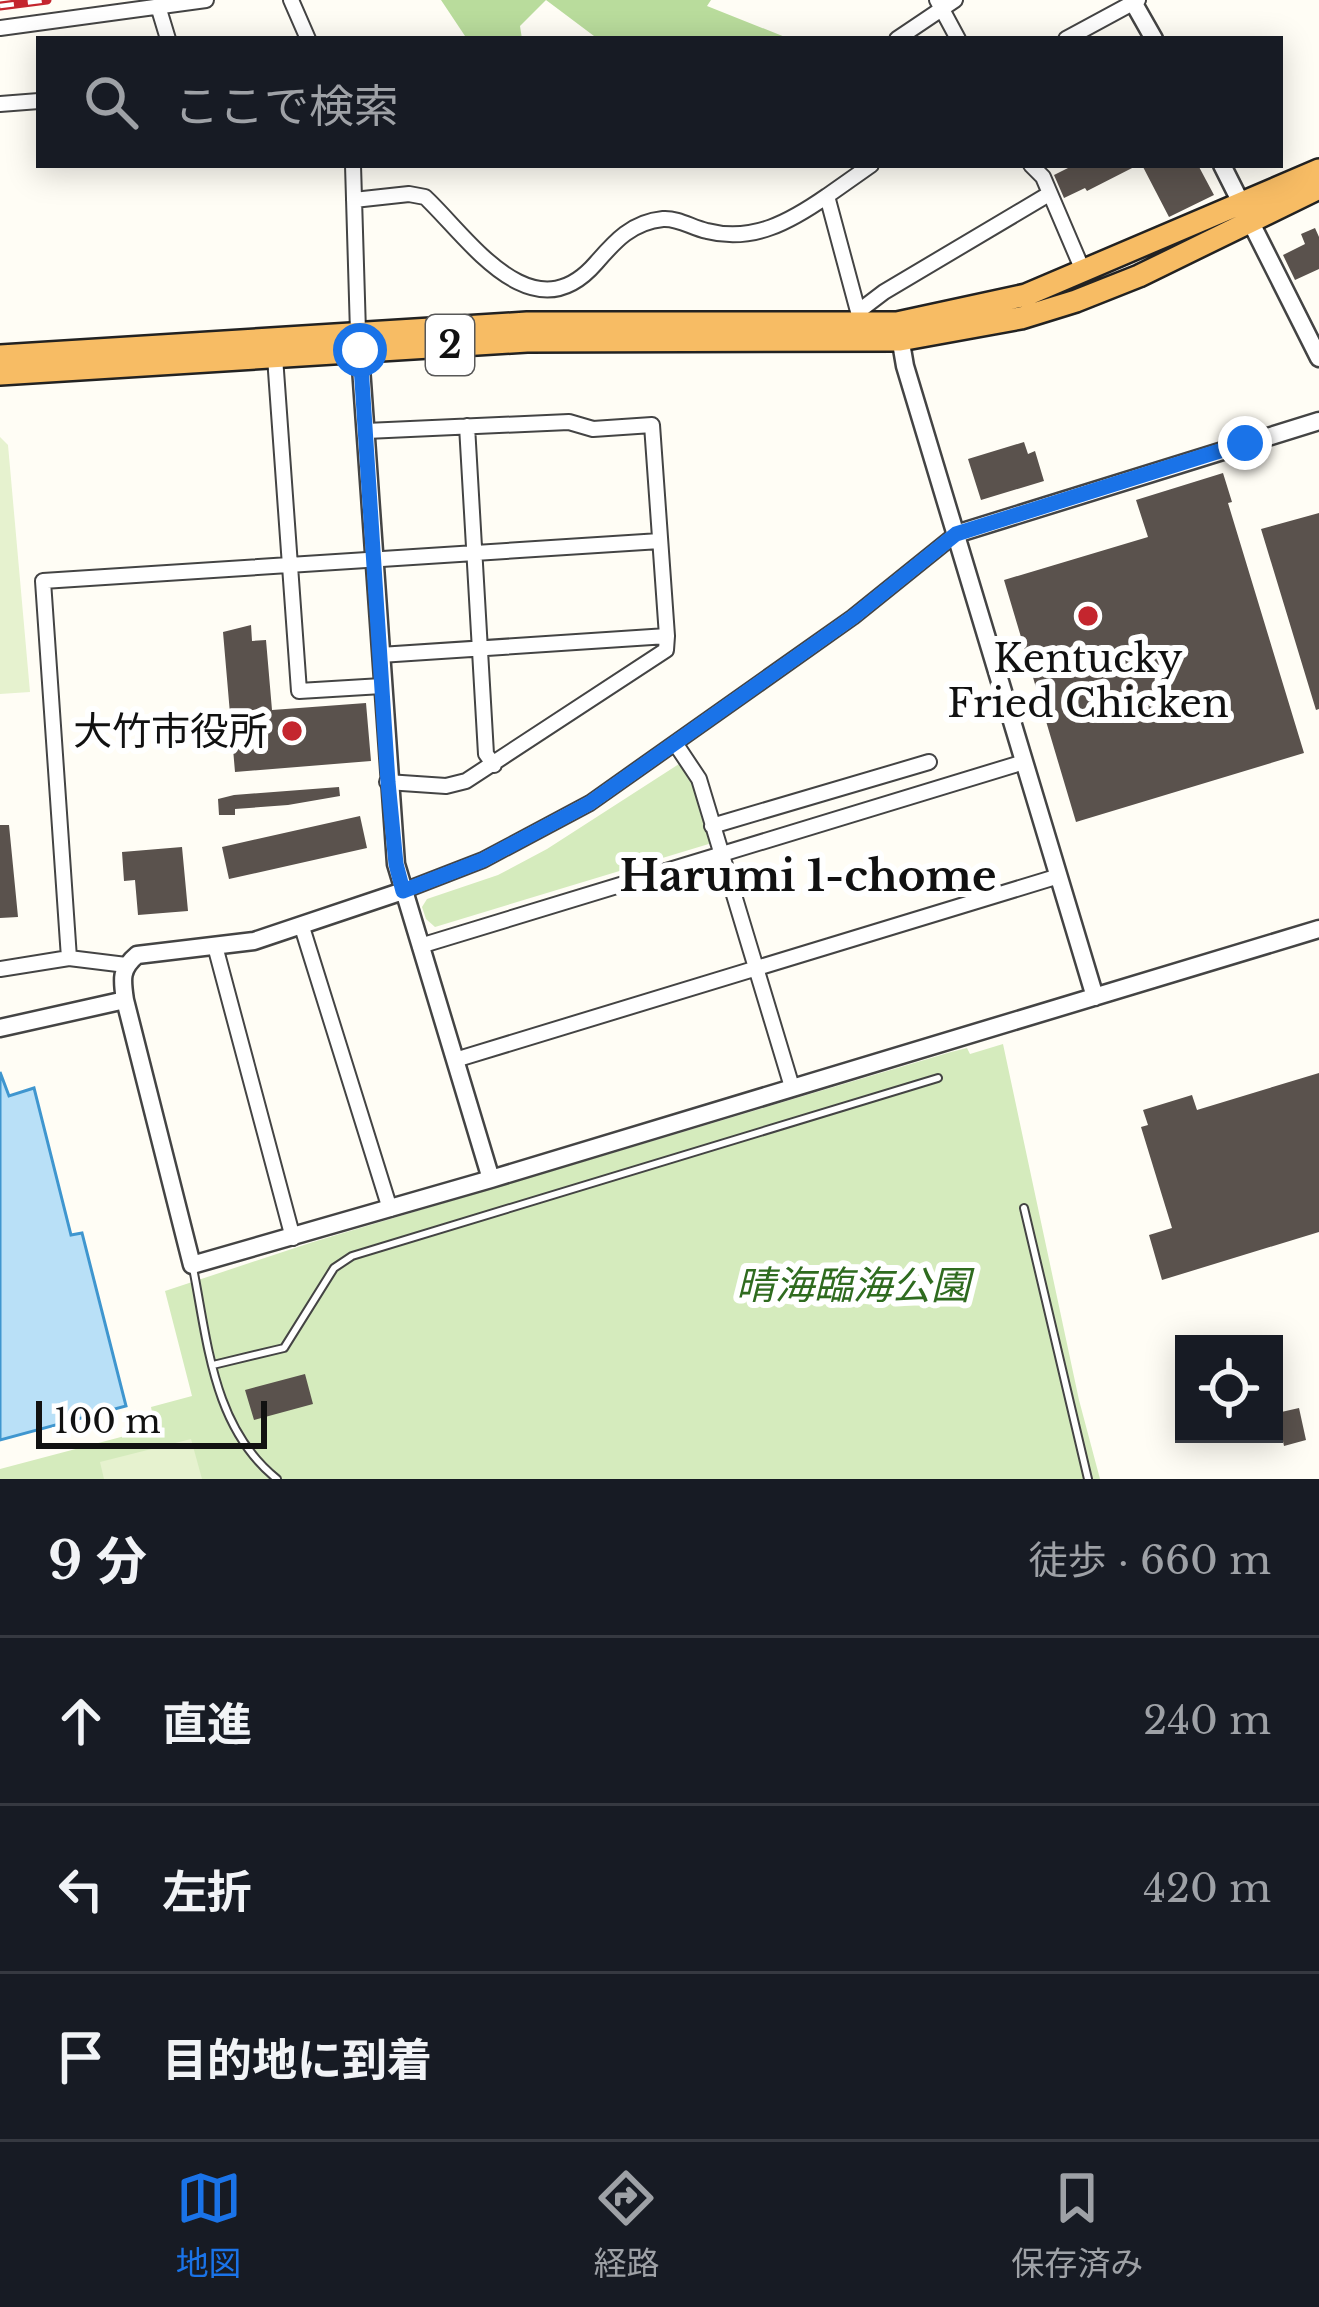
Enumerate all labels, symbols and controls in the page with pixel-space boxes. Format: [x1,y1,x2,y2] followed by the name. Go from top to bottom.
[36,36,1283,168] search box
[78,69,144,135] icon: search
[174,78,399,134] text: ここで検索
[426,315,474,375] road number: 2
[333,323,387,377] route start
[1218,416,1272,470] route end
[1075,603,1101,629] marker: Kentucky Fried Chicken
[947,634,1229,728] place label: Kentucky Fried Chicken
[73,707,268,756] place label: 大竹市役所
[279,718,305,744] marker: 大竹市役所
[619,850,997,902] district label: Harumi 1-chome
[736,1261,975,1310] park label: 晴海臨海公園
[1175,1335,1283,1443] map controls
[1175,1335,1283,1443] button: locate
[36,1395,267,1448] scale bar
[54,1401,161,1442] text: 100 m
[48,1530,147,1593] text: 9 分
[1028,1536,1271,1585] text: 徒歩 · 660 m
[48,1688,114,1754] icon: ahead
[162,1696,252,1752] text: 直進
[1143,1696,1271,1745] text: 240 m
[48,1856,114,1922] icon: left
[162,1864,252,1920] text: 左折
[1143,1864,1271,1913] text: 420 m
[48,2024,114,2090] icon: arrive
[162,2032,432,2088] text: 目的地に到着
[176,2165,242,2285] tab: 地図
[593,2165,659,2285] tab: 経路
[1011,2165,1143,2285] tab: 保存済み

